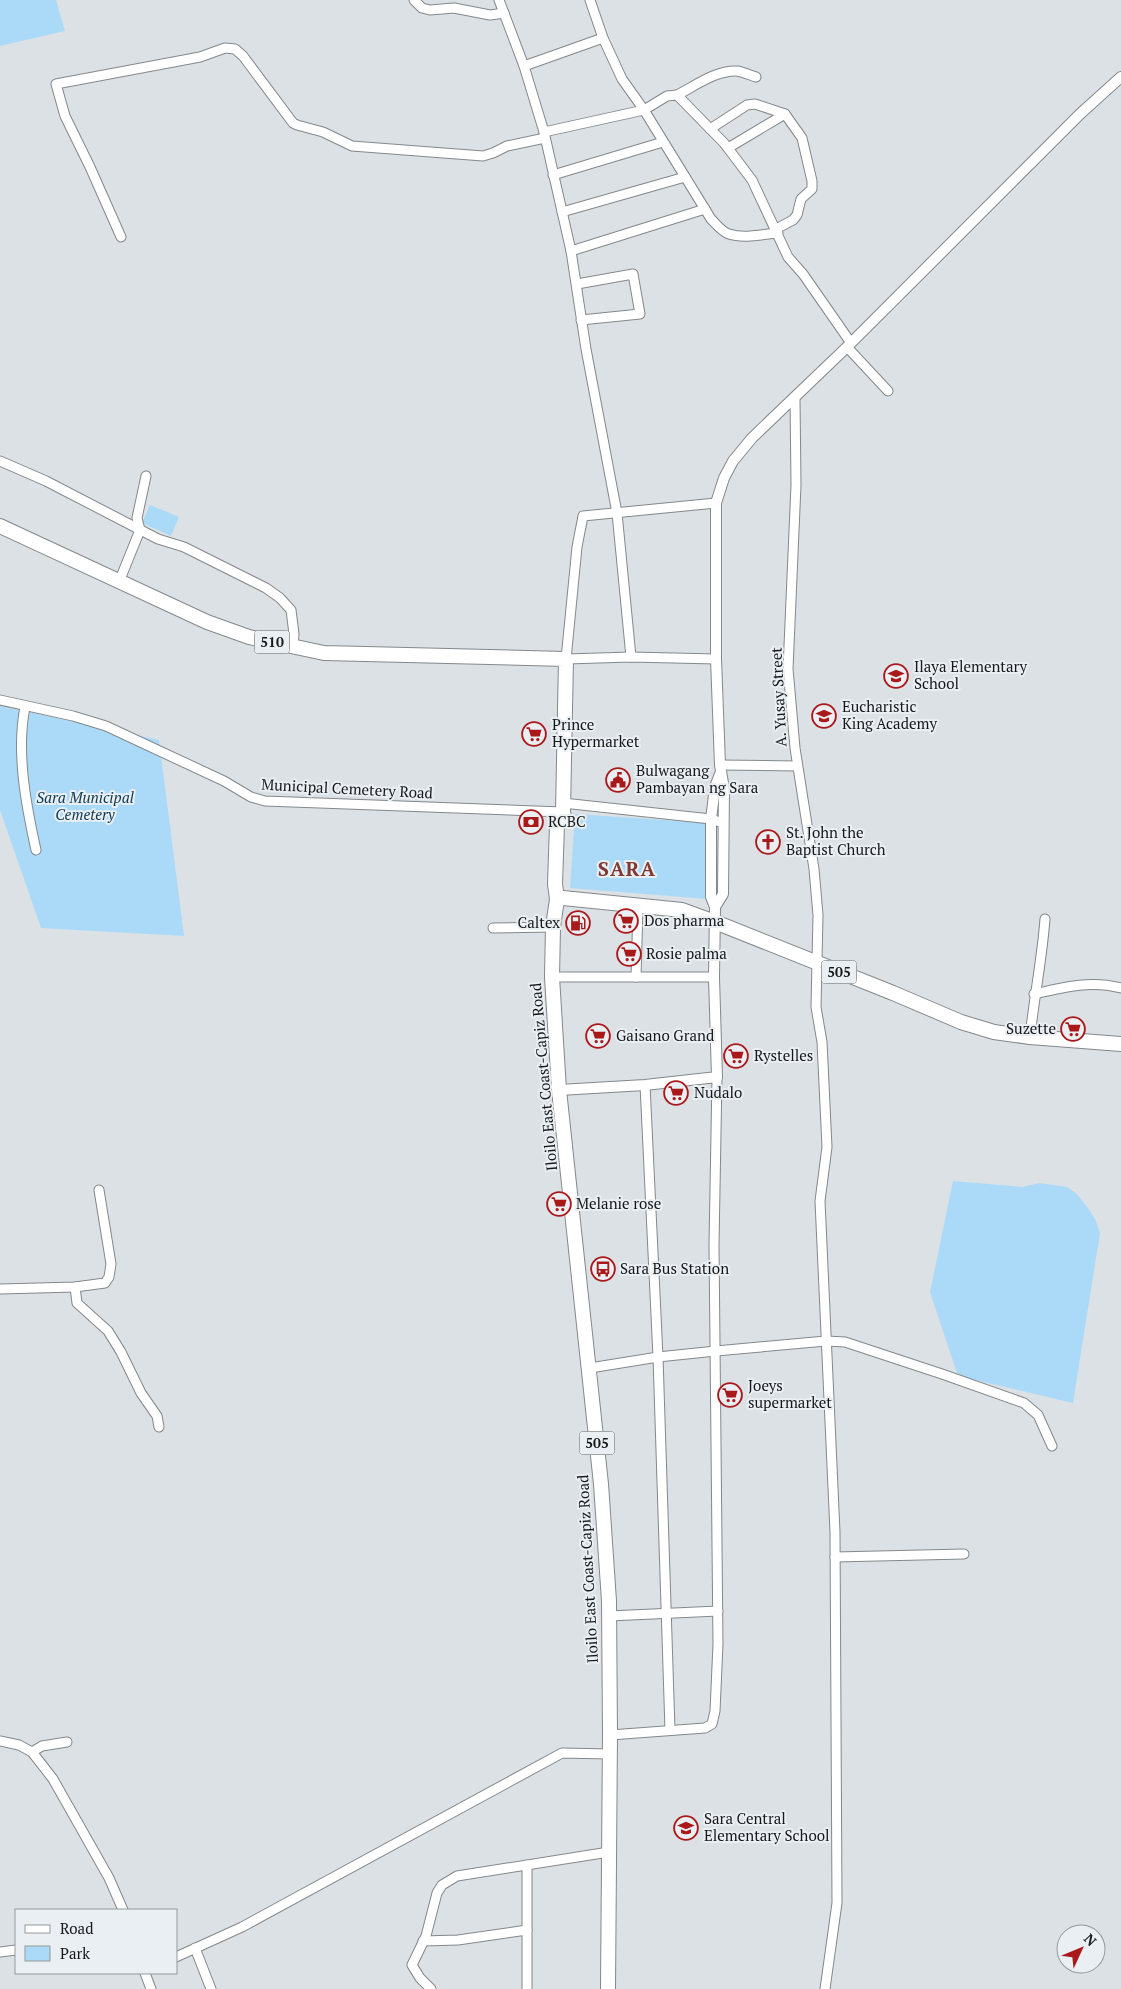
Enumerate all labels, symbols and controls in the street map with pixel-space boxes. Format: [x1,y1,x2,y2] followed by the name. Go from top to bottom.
[254,630,290,654] road number: 510
[765,646,791,747] street label: A. Yusay Street
[914,656,1028,693] place label: Ilaya Elementary School
[883,663,909,689] school or university icon: Ilaya Elementary School
[842,696,937,733] place label: Eucharistic King Academy
[811,703,837,729] school or university icon: Eucharistic King Academy
[552,714,640,751] place label: Prince Hypermarket
[521,721,547,747] supermarket icon: Prince Hypermarket
[636,760,759,797] place label: Bulwagang Pambayan ng Sara
[605,767,631,793] public building icon: Bulwagang Pambayan ng Sara
[261,774,433,802] street label: Municipal Cemetery Road
[36,787,135,824] park label: Sara Municipal Cemetery
[518,809,544,835] bank icon: RCBC
[548,811,586,831] place label: RCBC
[786,822,886,859] place label: St. John the Baptist Church
[755,829,781,855] church icon: St. John the Baptist Church
[598,855,656,882] district label: SARA
[613,908,639,934] supermarket icon: Dos pharma
[565,910,591,936] fuel station icon: Caltex
[644,910,725,930] place label: Dos pharma
[518,912,560,932] place label: Caltex
[616,941,642,967] supermarket icon: Rosie palma
[646,943,727,963] place label: Rosie palma
[822,960,856,984] road number: 505
[525,982,561,1172] street label: Iloilo East Coast-Capiz Road
[1060,1016,1086,1042] supermarket icon: Suzette
[1006,1018,1056,1038] place label: Suzette
[585,1023,611,1049] supermarket icon: Gaisano Grand
[616,1025,714,1045] place label: Gaisano Grand
[723,1043,749,1069] supermarket icon: Rystelles
[754,1045,813,1065] place label: Rystelles
[663,1080,689,1106] supermarket icon: Nudalo
[694,1082,742,1102] place label: Nudalo
[546,1191,572,1217] supermarket icon: Melanie rose
[576,1193,661,1213] place label: Melanie rose
[590,1256,616,1282] bus stop icon: Sara Bus Station
[620,1258,729,1278] place label: Sara Bus Station
[748,1375,832,1412] place label: Joeys supermarket
[717,1382,743,1408] supermarket icon: Joeys supermarket
[580,1432,614,1455] road number: 505
[572,1474,602,1664] street label: Iloilo East Coast-Capiz Road
[704,1808,830,1845] place label: Sara Central Elementary School
[673,1815,699,1841] school or university icon: Sara Central Elementary School
[15,1909,178,1974] legend
[60,1918,93,1938] text: Road
[1056,1924,1106,1974] north arrow
[1080,1929,1101,1950] text: N
[60,1943,90,1963] text: Park

